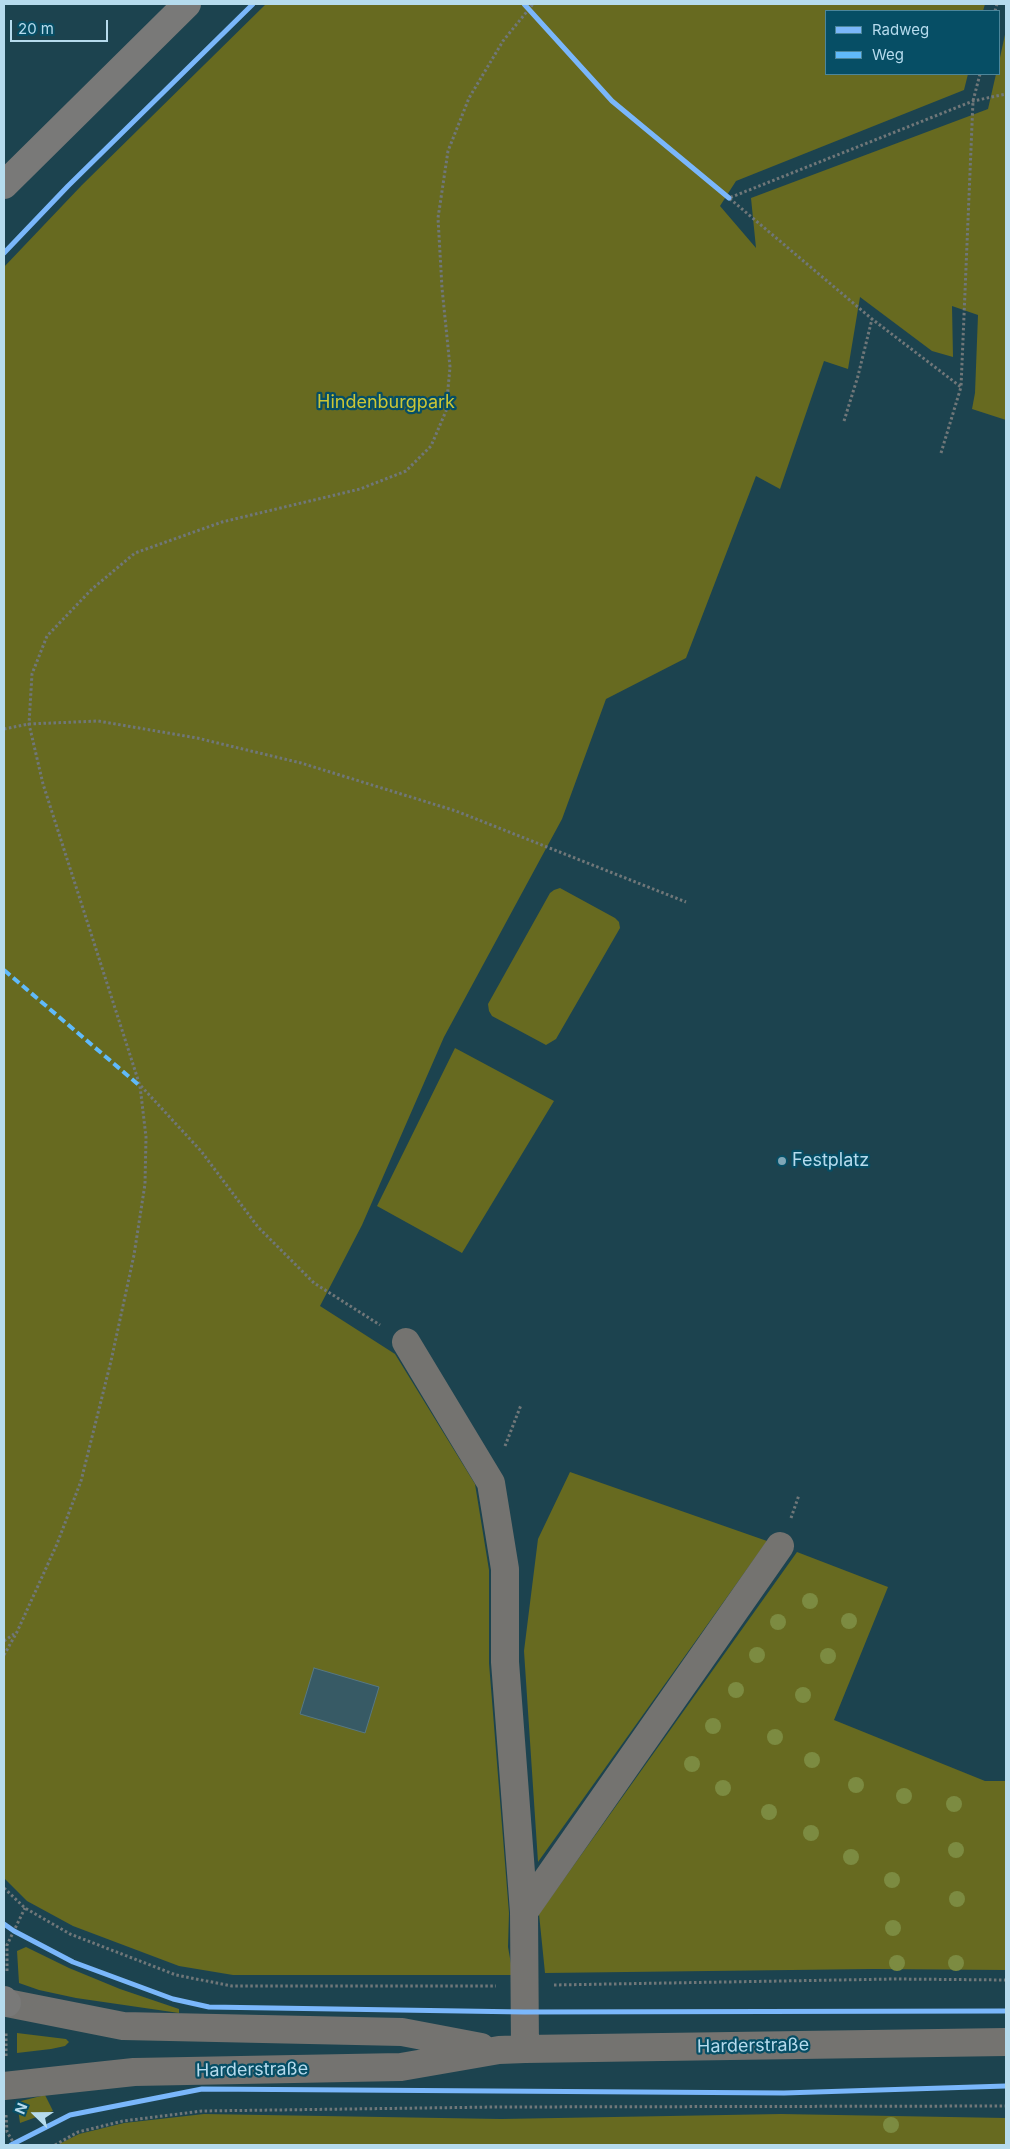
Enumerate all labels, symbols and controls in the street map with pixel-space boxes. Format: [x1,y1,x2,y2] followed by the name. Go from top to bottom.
[12,10,110,42] scale bar
[825,10,1000,75] legend
[18,19,54,38] text: 20 m
[872,20,929,39] text: Radweg
[872,45,904,64] text: Weg
[317,392,455,414] park label: Hindenburgpark
[792,1150,869,1172] place label: Festplatz
[776,1155,788,1167] marker: Festplatz
[697,2034,809,2058] street label: Harderstraße
[196,2058,308,2082] street label: Harderstraße
[10,2089,60,2139] north arrow
[11,2100,31,2116] text: N

